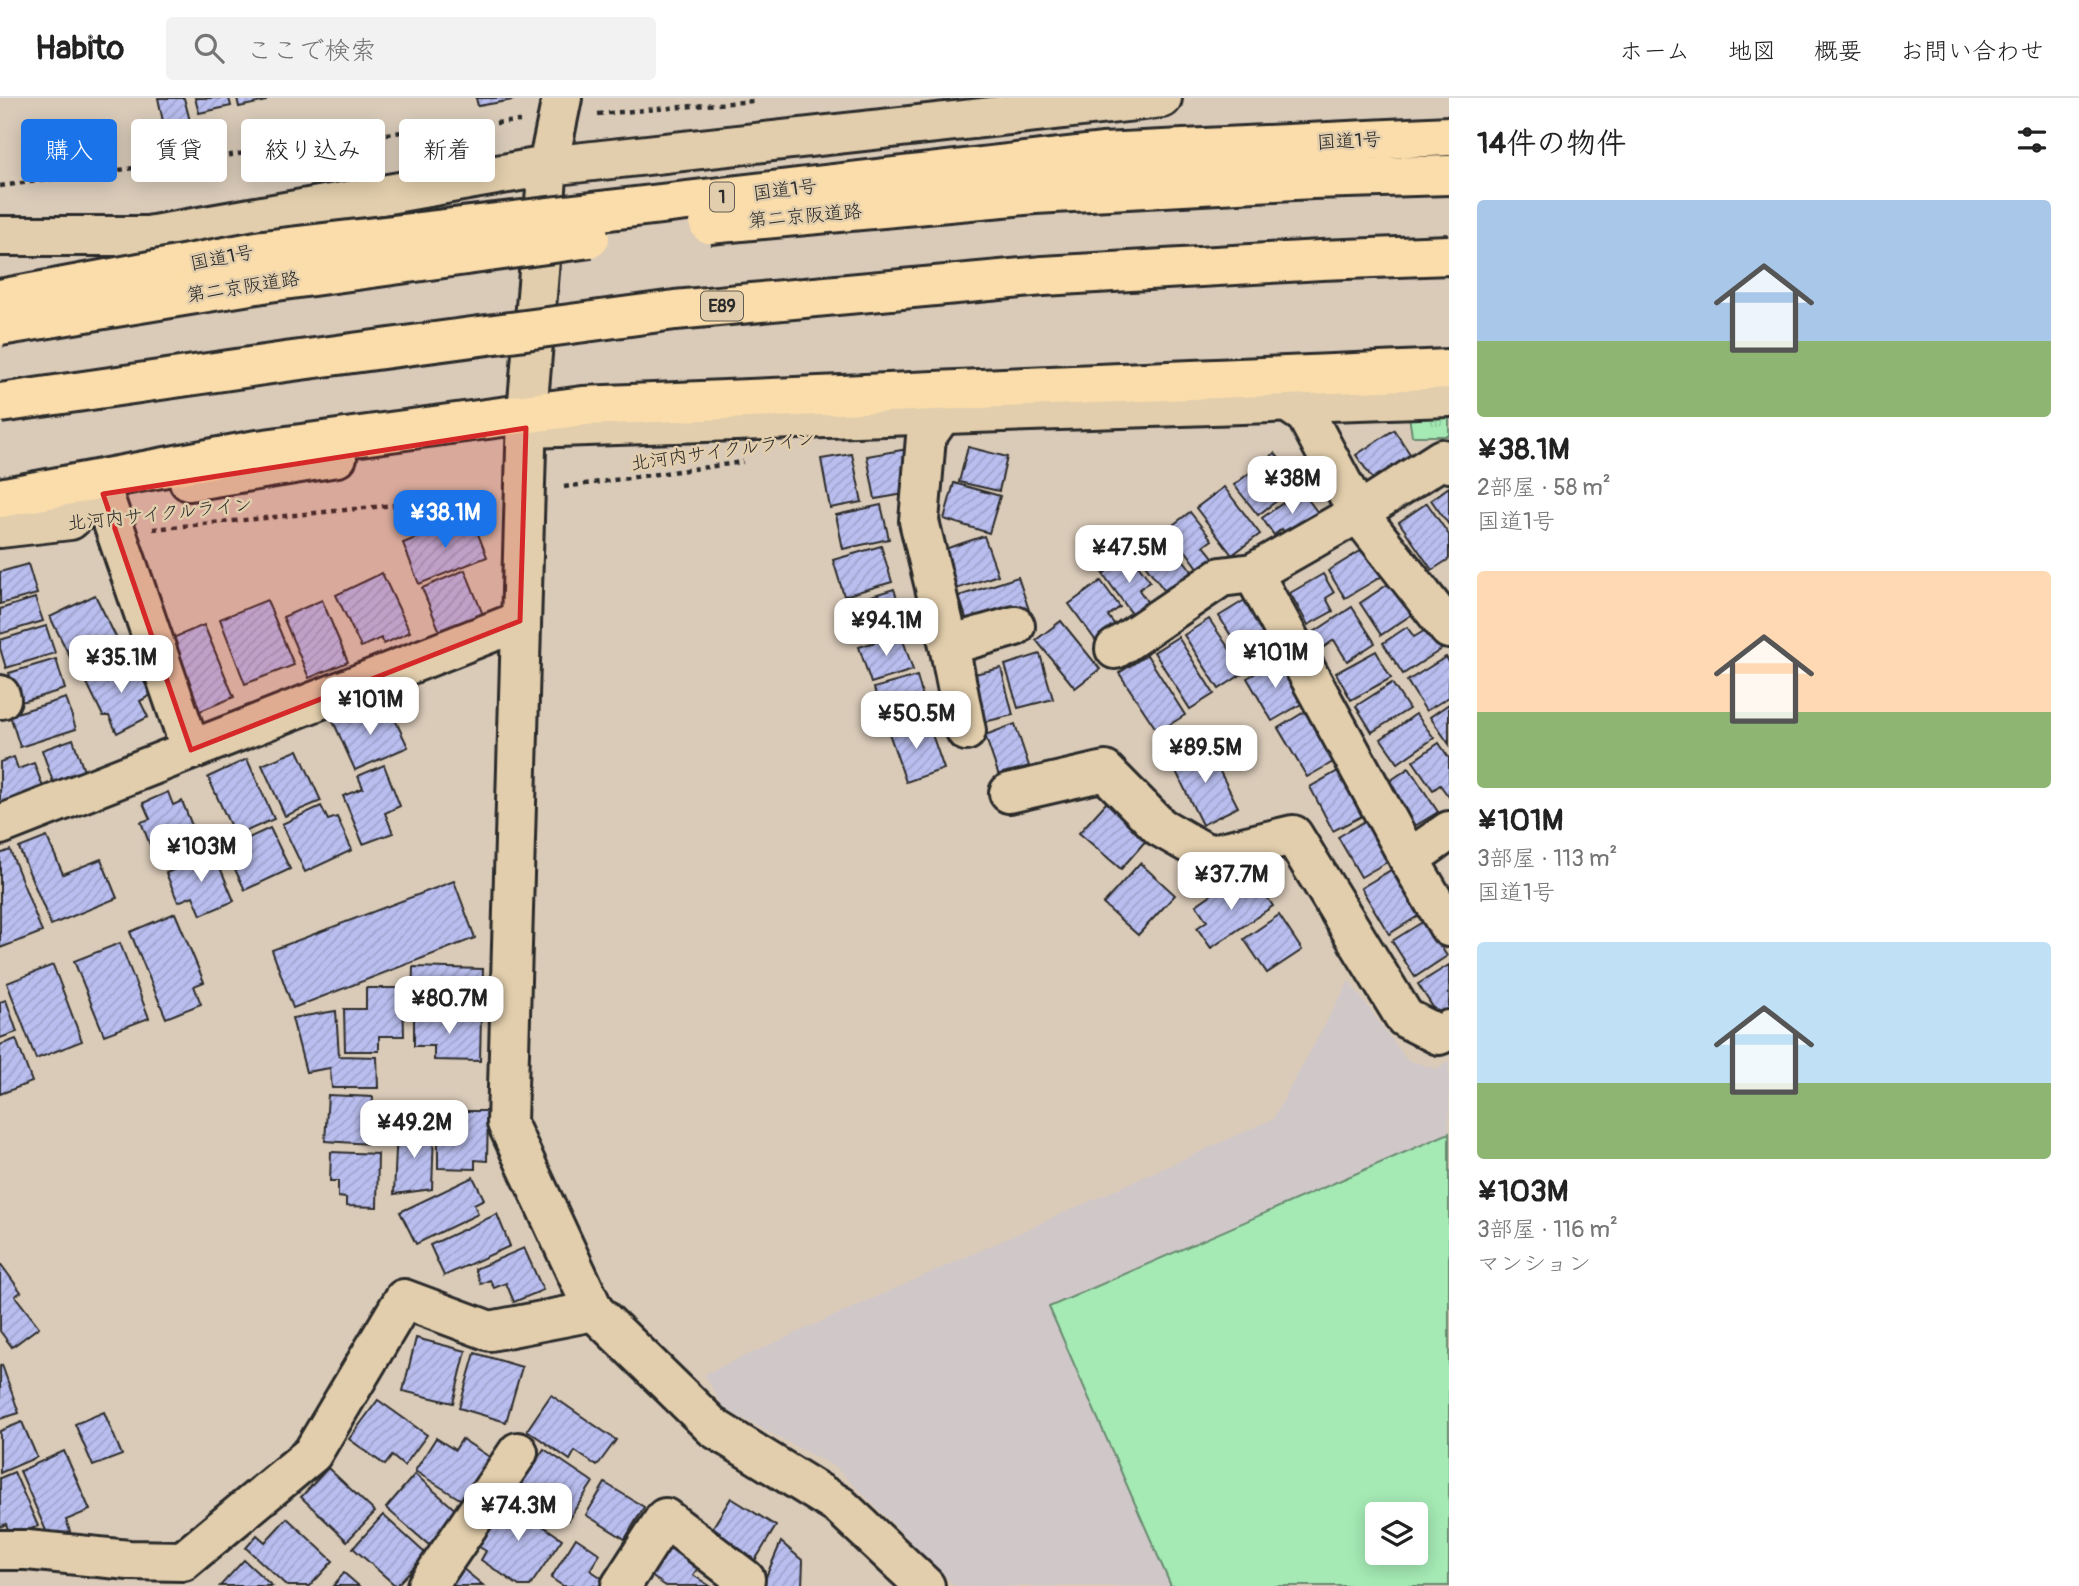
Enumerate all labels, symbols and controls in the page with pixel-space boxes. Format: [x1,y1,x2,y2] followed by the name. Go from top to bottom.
[166,17,656,80] search box
[35,28,124,69] text: Habito
[190,29,228,67] icon: search
[246,35,376,67] text: ここで検索
[1619,37,1690,66] text: ホーム
[1728,37,1776,66] text: 地図
[1814,37,1862,66] text: 概要
[1900,37,2044,66] text: お問い合わせ
[21,119,117,182] chip: 購入
[131,119,227,182] chip: 賃貸
[241,119,385,182] chip: 絞り込み
[399,119,495,182] chip: 新着
[2013,121,2051,159] icon: filters
[1477,125,1626,162] text: 14件の物件
[1316,127,1382,155] street label: 国道1号
[752,174,818,206] street label: 国道1号
[710,182,734,212] road number: 1
[747,199,863,233] street label: 第二京阪道路
[188,240,256,276] street label: 国道1号
[1701,245,1827,371] icon: home
[185,266,301,308] street label: 第二京阪道路
[701,292,743,321] road number: E89
[629,426,817,476] street label: 北河内サイクルライン
[1477,431,1570,468] text: ¥38.1M
[1251,456,1333,516] pin: ¥38M
[1264,464,1320,493] text: ¥38M
[1477,473,1611,502] text: 2部屋 · 58 m²
[388,490,502,550] pin: ¥38.1M
[66,492,254,536] street label: 北河内サイクルライン
[410,498,480,527] text: ¥38.1M
[1477,507,1555,536] text: 国道1号
[1072,526,1186,585] pin: ¥47.5M
[1091,533,1167,562] text: ¥47.5M
[829,598,943,658] pin: ¥94.1M
[850,606,922,635] text: ¥94.1M
[1701,616,1827,742] icon: home
[1226,630,1324,690] pin: ¥101M
[64,636,178,695] pin: ¥35.1M
[1242,638,1308,667] text: ¥101M
[85,643,157,672] text: ¥35.1M
[321,678,419,737] pin: ¥101M
[337,685,403,714] text: ¥101M
[859,692,973,751] pin: ¥50.5M
[877,699,955,728] text: ¥50.5M
[1148,726,1262,785] pin: ¥89.5M
[1168,733,1242,762] text: ¥89.5M
[1477,802,1563,839] text: ¥101M
[152,824,250,884] pin: ¥103M
[166,832,236,861] text: ¥103M
[1477,844,1617,873] text: 3部屋 · 113 m²
[1174,852,1288,912] pin: ¥37.7M
[1194,860,1268,889] text: ¥37.7M
[1477,878,1555,907] text: 国道1号
[392,976,506,1036] pin: ¥80.7M
[410,984,488,1013] text: ¥80.7M
[1701,987,1827,1113] icon: home
[357,1100,471,1160] pin: ¥49.2M
[376,1108,452,1137] text: ¥49.2M
[1477,1173,1568,1210] text: ¥103M
[1477,1215,1618,1244] text: 3部屋 · 116 m²
[1477,1249,1591,1278] text: マンション
[461,1484,575,1543] pin: ¥74.3M
[480,1491,556,1520] text: ¥74.3M
[1365,1502,1428,1565] map controls
[1365,1502,1428,1565] button: layers

